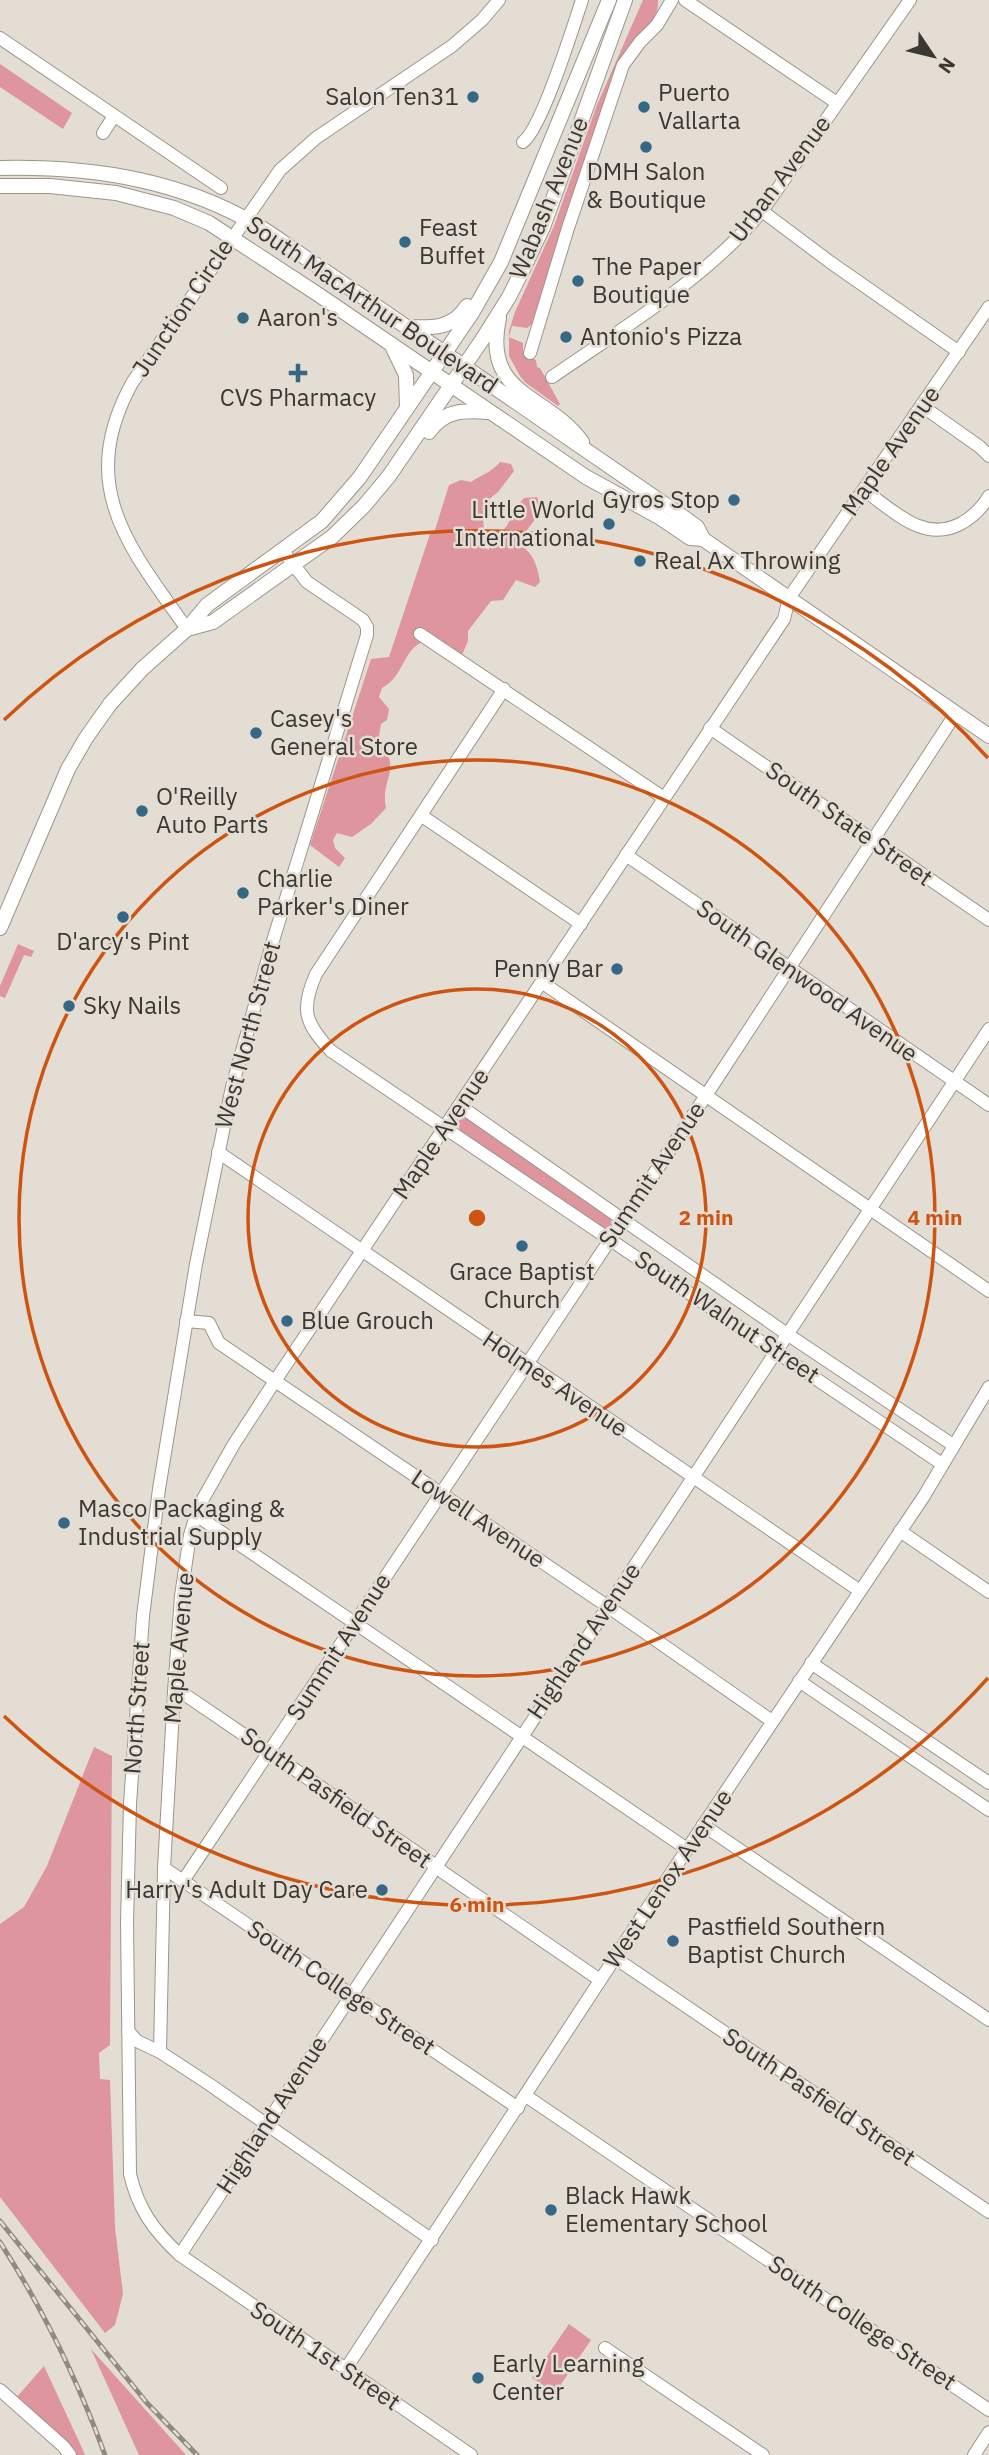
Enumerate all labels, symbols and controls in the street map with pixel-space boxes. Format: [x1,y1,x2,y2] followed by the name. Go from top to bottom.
[898,21,968,91] north arrow
[933,53,961,78] text: N
[658,76,741,136] place label: Puerto Vallarta
[325,80,459,112] place label: Salon Ten31
[465,89,481,105] marker: Salon Ten31
[636,99,652,115] marker: Puerto Vallarta
[721,108,837,248] street label: Urban Avenue
[501,112,595,283] street label: Wabash Avenue
[638,139,654,155] marker: DMH Salon & Boutique
[586,155,706,215] place label: DMH Salon & Boutique
[241,208,505,400] street label: South MacArthur Boulevard
[419,211,485,271] place label: Feast Buffet
[124,232,240,383] street label: Junction Circle
[397,234,413,250] marker: Feast Buffet
[592,250,701,310] place label: The Paper Boutique
[570,273,586,289] marker: The Paper Boutique
[257,301,338,333] place label: Aaron's
[235,310,251,326] marker: Aaron's
[580,320,742,352] place label: Antonio's Pizza
[558,329,574,345] marker: Antonio's Pizza
[290,365,306,381] marker: CVS Pharmacy
[834,379,947,522] street label: Maple Avenue
[220,381,376,413] place label: CVS Pharmacy
[602,483,720,515] place label: Gyros Stop
[726,492,742,508] marker: Gyros Stop
[454,493,595,553] place label: Little World International
[601,516,617,532] marker: Little World International
[654,544,841,576] place label: Real Ax Throwing
[632,553,648,569] marker: Real Ax Throwing
[270,702,418,762] place label: Casey's General Store
[248,725,264,741] marker: Casey's General Store
[760,754,939,893] street label: South State Street
[156,780,269,840] place label: O'Reilly Auto Parts
[134,803,150,819] marker: O'Reilly Auto Parts
[257,862,409,922] place label: Charlie Parker's Diner
[235,885,251,901] marker: Charlie Parker's Diner
[690,891,925,1069] street label: South Glenwood Avenue
[115,909,131,925] marker: D'arcy's Pint
[56,925,190,957] place label: D'arcy's Pint
[207,938,287,1132] street label: West North Street
[494,952,603,984] place label: Penny Bar
[609,961,625,977] marker: Penny Bar
[83,989,181,1021] place label: Sky Nails
[61,998,77,1014] marker: Sky Nails
[384,1062,496,1205] street label: Maple Avenue
[590,1095,712,1254] street label: Summit Avenue
[679,1203,733,1231] text: 2 min
[908,1203,962,1231] text: 4 min
[465,1206,489,1230] centre of rings
[514,1238,530,1254] marker: Grace Baptist Church
[629,1242,826,1390] street label: South Walnut Street
[449,1255,595,1315] place label: Grace Baptist Church
[301,1304,434,1336] place label: Blue Grouch
[279,1313,295,1329] marker: Blue Grouch
[477,1323,634,1444] street label: Holmes Avenue
[405,1461,552,1575] street label: Lowell Avenue
[78,1492,285,1552] place label: Masco Packaging & Industrial Supply
[56,1515,72,1531] marker: Masco Packaging & Industrial Supply
[519,1556,647,1725] street label: Highland Avenue
[279,1567,398,1726] street label: Summit Avenue
[155,1571,201,1725] street label: Maple Avenue
[115,1641,157,1775] street label: North Street
[235,1719,438,1875] street label: South Pasfield Street
[595,1783,739,1974] street label: West Lenox Avenue
[125,1873,368,1905] place label: Harry's Adult Day Care
[374,1882,390,1898] marker: Harry's Adult Day Care
[450,1890,504,1918] text: 6 min
[687,1910,885,1970] place label: Pastfield Southern Baptist Church
[241,1912,442,2062] street label: South College Street
[665,1933,681,1949] marker: Pastfield Southern Baptist Church
[717,2020,922,2173] street label: South Pasfield Street
[208,2029,334,2199] street label: Highland Avenue
[565,2179,767,2239] place label: Black Hawk Elementary School
[543,2202,559,2218] marker: Black Hawk Elementary School
[762,2247,963,2397] street label: South College Street
[244,2293,407,2417] street label: South 1st Street
[492,2347,644,2407] place label: Early Learning Center
[470,2370,486,2386] marker: Early Learning Center

